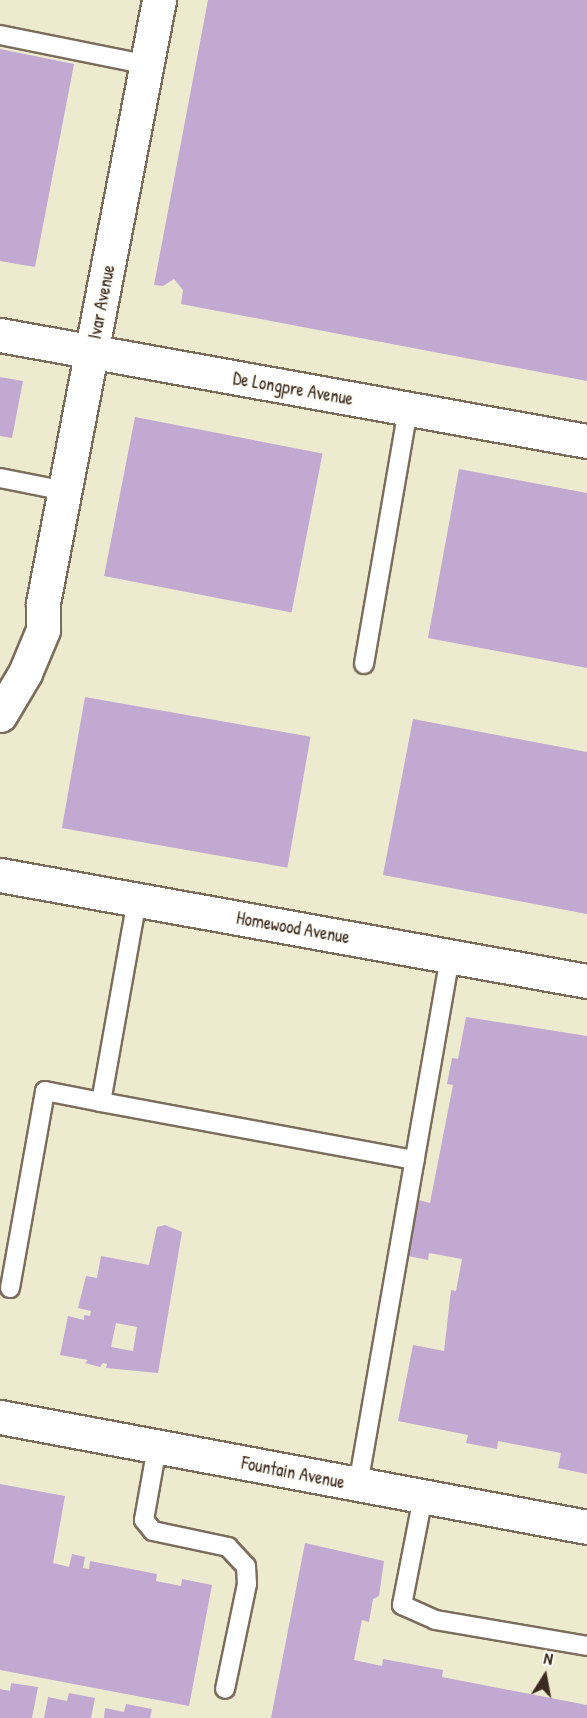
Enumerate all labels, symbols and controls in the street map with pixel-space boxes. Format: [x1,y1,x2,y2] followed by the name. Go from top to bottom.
[84,263,120,341] street label: Ivar Avenue
[231,368,355,410] street label: De Longpre Avenue
[235,907,351,949] street label: Homewood Avenue
[240,1452,346,1494] street label: Fountain Avenue
[515,1646,575,1706] north arrow
[542,1647,555,1670] text: N

